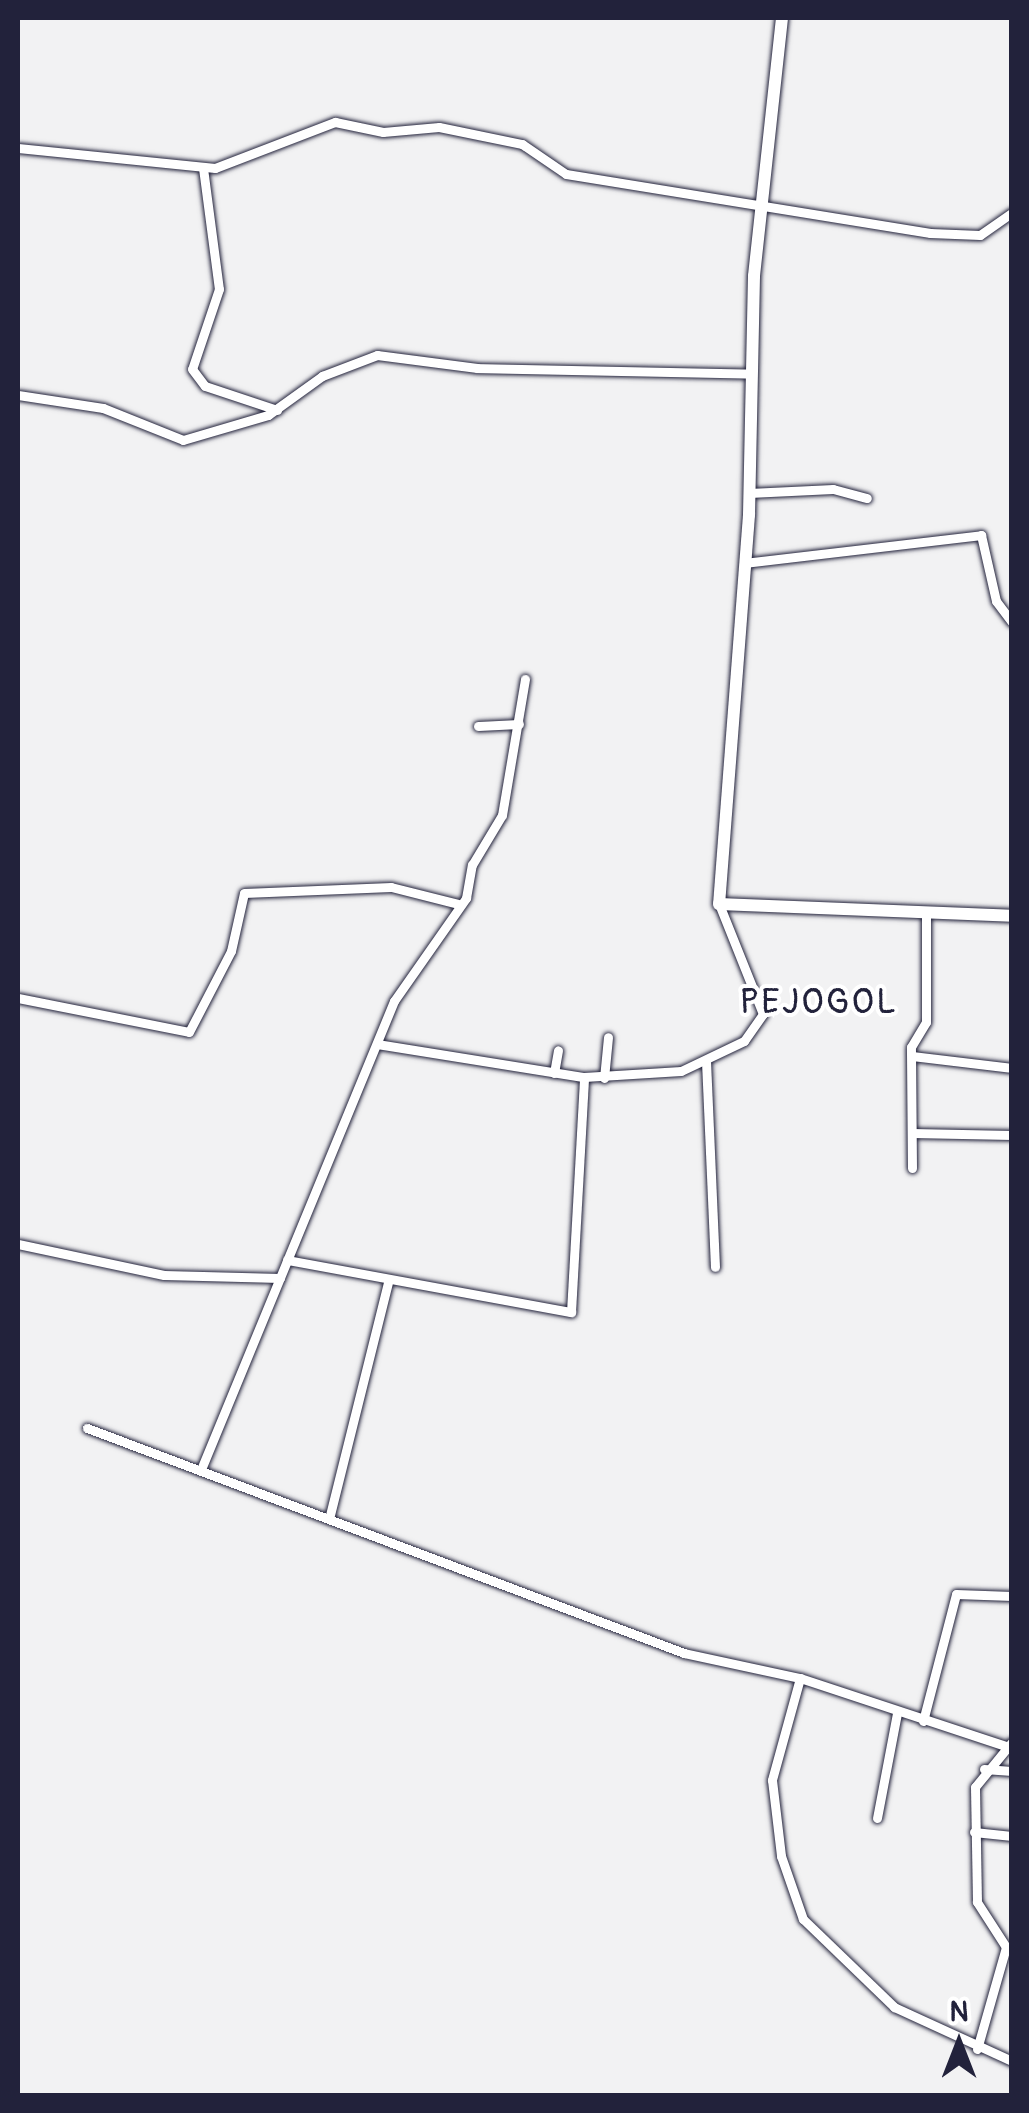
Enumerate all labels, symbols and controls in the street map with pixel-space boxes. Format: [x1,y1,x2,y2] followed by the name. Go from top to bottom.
[739,981,899,1023] district label: PEJOGOL
[909,1993,1009,2093] north arrow
[950,1995,968,2030] text: N

